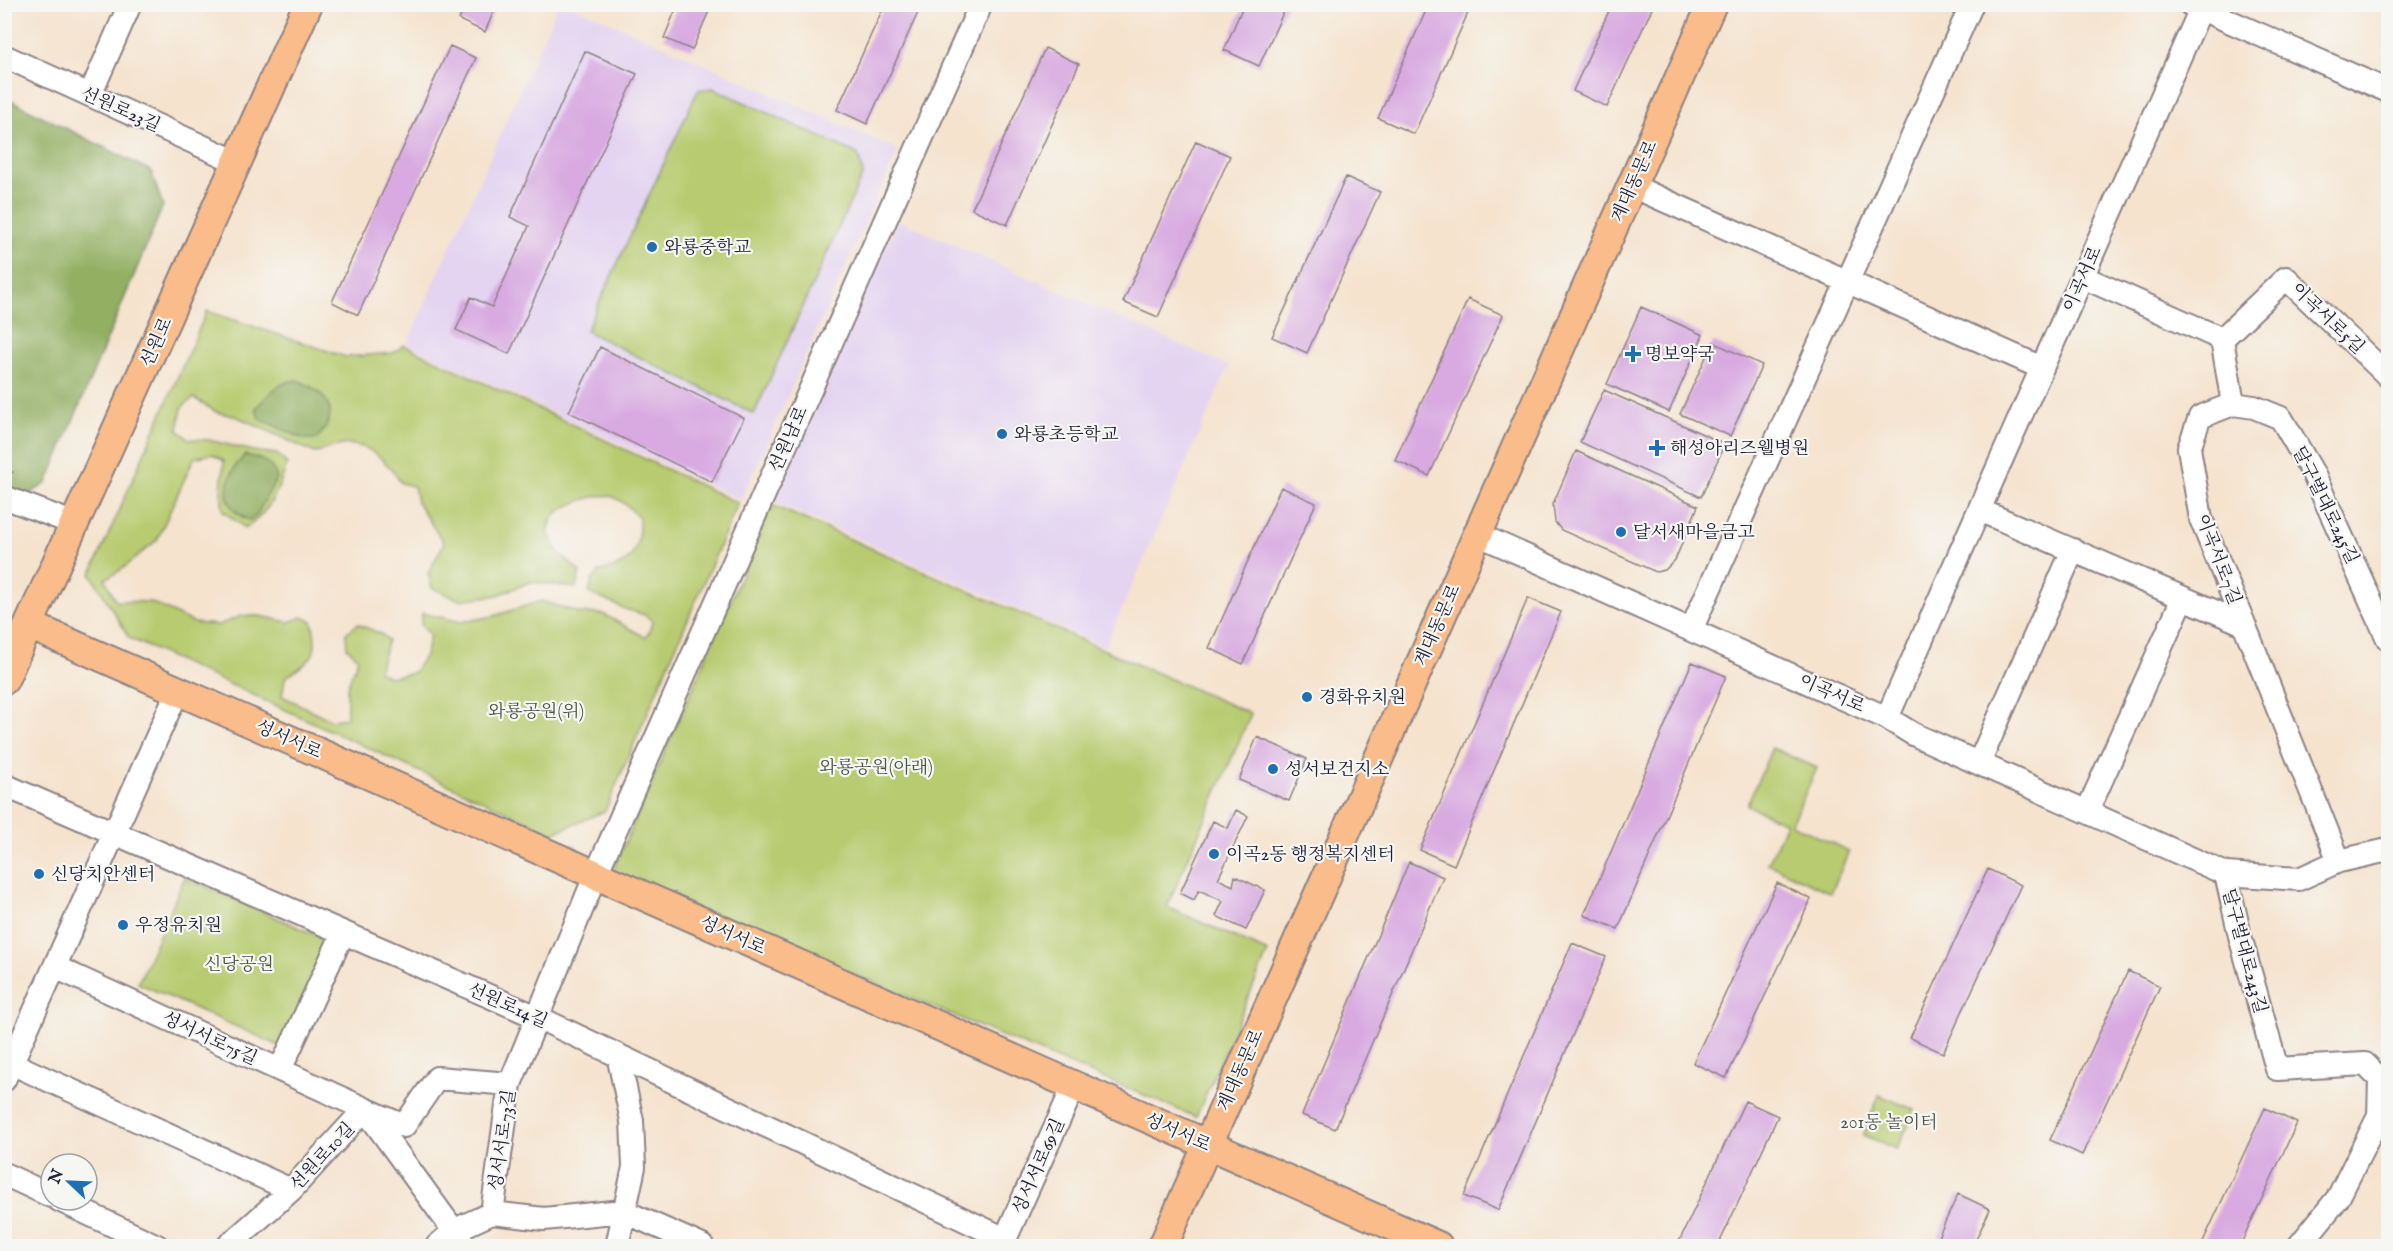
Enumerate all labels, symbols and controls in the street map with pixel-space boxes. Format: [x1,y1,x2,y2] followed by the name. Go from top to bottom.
[77,83,164,138] street label: 선원로23길
[1607,137,1664,226] street label: 계대동문로
[664,237,752,260] place label: 와룡중학교
[645,240,659,254] marker: 와룡중학교
[2059,243,2108,316] street label: 이곡서로
[2285,278,2369,360] street label: 이곡서로5길
[136,314,178,371] street label: 선원로
[1645,344,1715,367] place label: 명보약국
[1626,347,1640,361] marker: 명보약국
[765,403,814,476] street label: 선원남로
[1014,424,1119,447] place label: 와룡초등학교
[995,427,1009,441] marker: 와룡초등학교
[1670,438,1809,461] place label: 해성아리즈웰병원
[1648,439,1666,457] marker: 해성아리즈웰병원
[2286,443,2363,568] street label: 달구벌대로245길
[2190,511,2245,608] street label: 이곡서로7길
[1633,522,1755,545] place label: 달서새마을금고
[1614,525,1628,539] marker: 달서새마을금고
[1410,581,1467,670] street label: 계대동문로
[1795,670,1868,719] street label: 이곡서로
[1319,687,1406,710] place label: 경화유치원
[1300,690,1314,704] marker: 경화유치원
[488,701,584,724] park label: 와룡공원(위)
[252,716,325,765] street label: 성서서로
[819,757,933,780] park label: 와룡공원(아래)
[1285,759,1389,782] place label: 성서보건지소
[1266,762,1280,776] marker: 성서보건지소
[1226,844,1395,867] place label: 이곡2동 행정복지센터
[1207,847,1221,861] marker: 이곡2동 행정복지센터
[51,864,155,887] place label: 신당치안센터
[32,867,46,881] marker: 신당치안센터
[2216,886,2271,1016] street label: 달구벌대로243길
[696,912,769,961] street label: 성서서로
[135,915,222,938] place label: 우정유치원
[116,918,130,932] marker: 우정유치원
[204,954,274,977] park label: 신당공원
[464,979,551,1034] street label: 선원로14길
[158,1007,260,1071] street label: 성서서로75길
[1213,1026,1270,1115] street label: 계대동문로
[485,1088,522,1192] street label: 성서서로73길
[1141,1109,1214,1158] street label: 성서서로
[1840,1112,1938,1135] park label: 201동 놀이터
[1008,1115,1071,1218] street label: 성서서로69길
[286,1118,360,1196] street label: 선원로10길
[39,1152,99,1212] north arrow
[45,1166,69,1188] text: N

